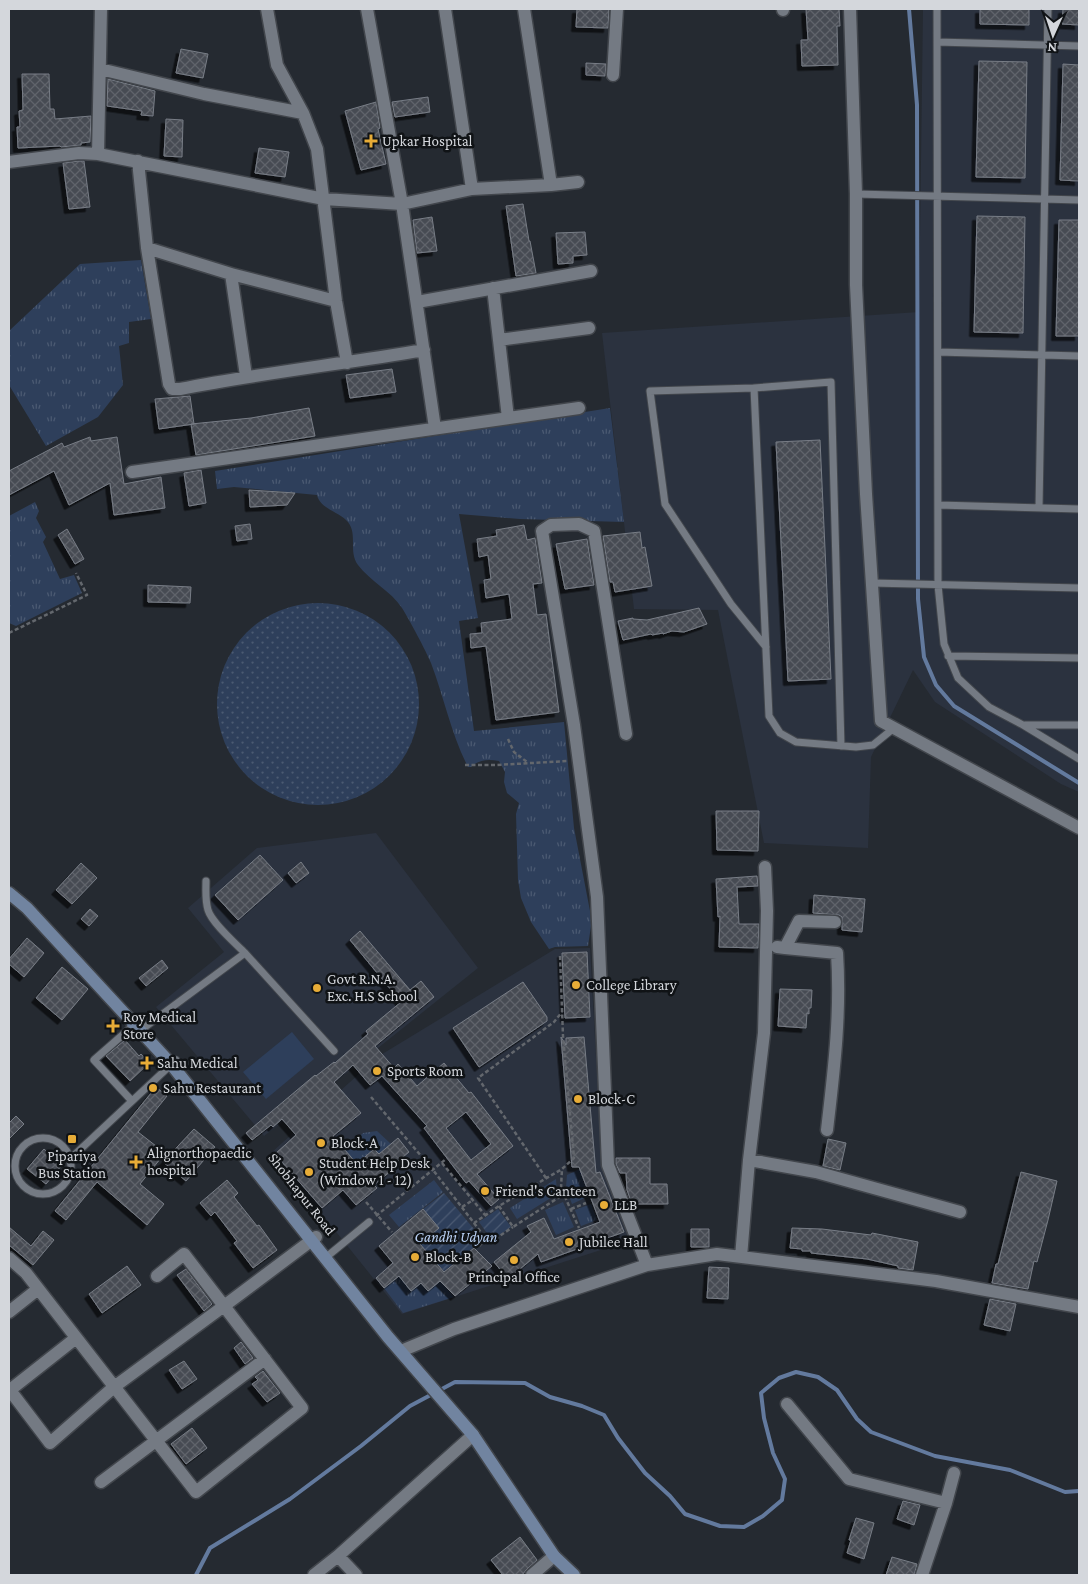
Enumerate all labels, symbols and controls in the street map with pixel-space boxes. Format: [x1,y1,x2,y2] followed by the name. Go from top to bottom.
[1028,10,1078,60] north arrow
[1047,40,1058,56] text: N
[382,133,473,150] place label: Upkar Hospital
[364,134,378,148] marker: Upkar Hospital
[327,971,418,1004] place label: Govt R.N.A. Exc. H.S School
[586,977,677,994] place label: College Library
[570,979,582,991] marker: College Library
[311,982,323,994] marker: Govt R.N.A. Exc. H.S School
[123,1009,196,1042] place label: Roy Medical Store
[107,1020,119,1032] marker: Roy Medical Store
[157,1055,238,1071] place label: Sahu Medical
[141,1057,153,1069] marker: Sahu Medical
[387,1063,463,1080] place label: Sports Room
[371,1065,383,1077] marker: Sports Room
[163,1080,262,1096] place label: Sahu Restaurant
[147,1082,159,1094] marker: Sahu Restaurant
[588,1091,635,1107] place label: Block-C
[572,1093,584,1105] marker: Block-C
[66,1133,78,1145] marker: Pipariya Bus Station
[331,1135,378,1151] place label: Block-A
[315,1137,327,1149] marker: Block-A
[147,1145,252,1179] place label: Alignorthopaedic hospital
[38,1148,106,1181] place label: Pipariya Bus Station
[264,1150,339,1239] street label: Shobhapur Road
[129,1155,143,1169] marker: Alignorthopaedic hospital
[319,1155,431,1189] place label: Student Help Desk (Window 1 - 12)
[303,1166,315,1178] marker: Student Help Desk (Window 1 - 12)
[495,1183,596,1199] place label: Friend's Canteen
[479,1185,491,1197] marker: Friend's Canteen
[614,1197,637,1213] place label: LLB
[598,1199,610,1211] marker: LLB
[415,1229,498,1246] park label: Gandhi Udyan
[577,1234,648,1251] place label: Jubilee Hall
[563,1236,575,1248] marker: Jubilee Hall
[425,1249,472,1265] place label: Block-B
[409,1251,421,1263] marker: Block-B
[508,1254,520,1266] marker: Principal Office
[468,1269,560,1286] place label: Principal Office

